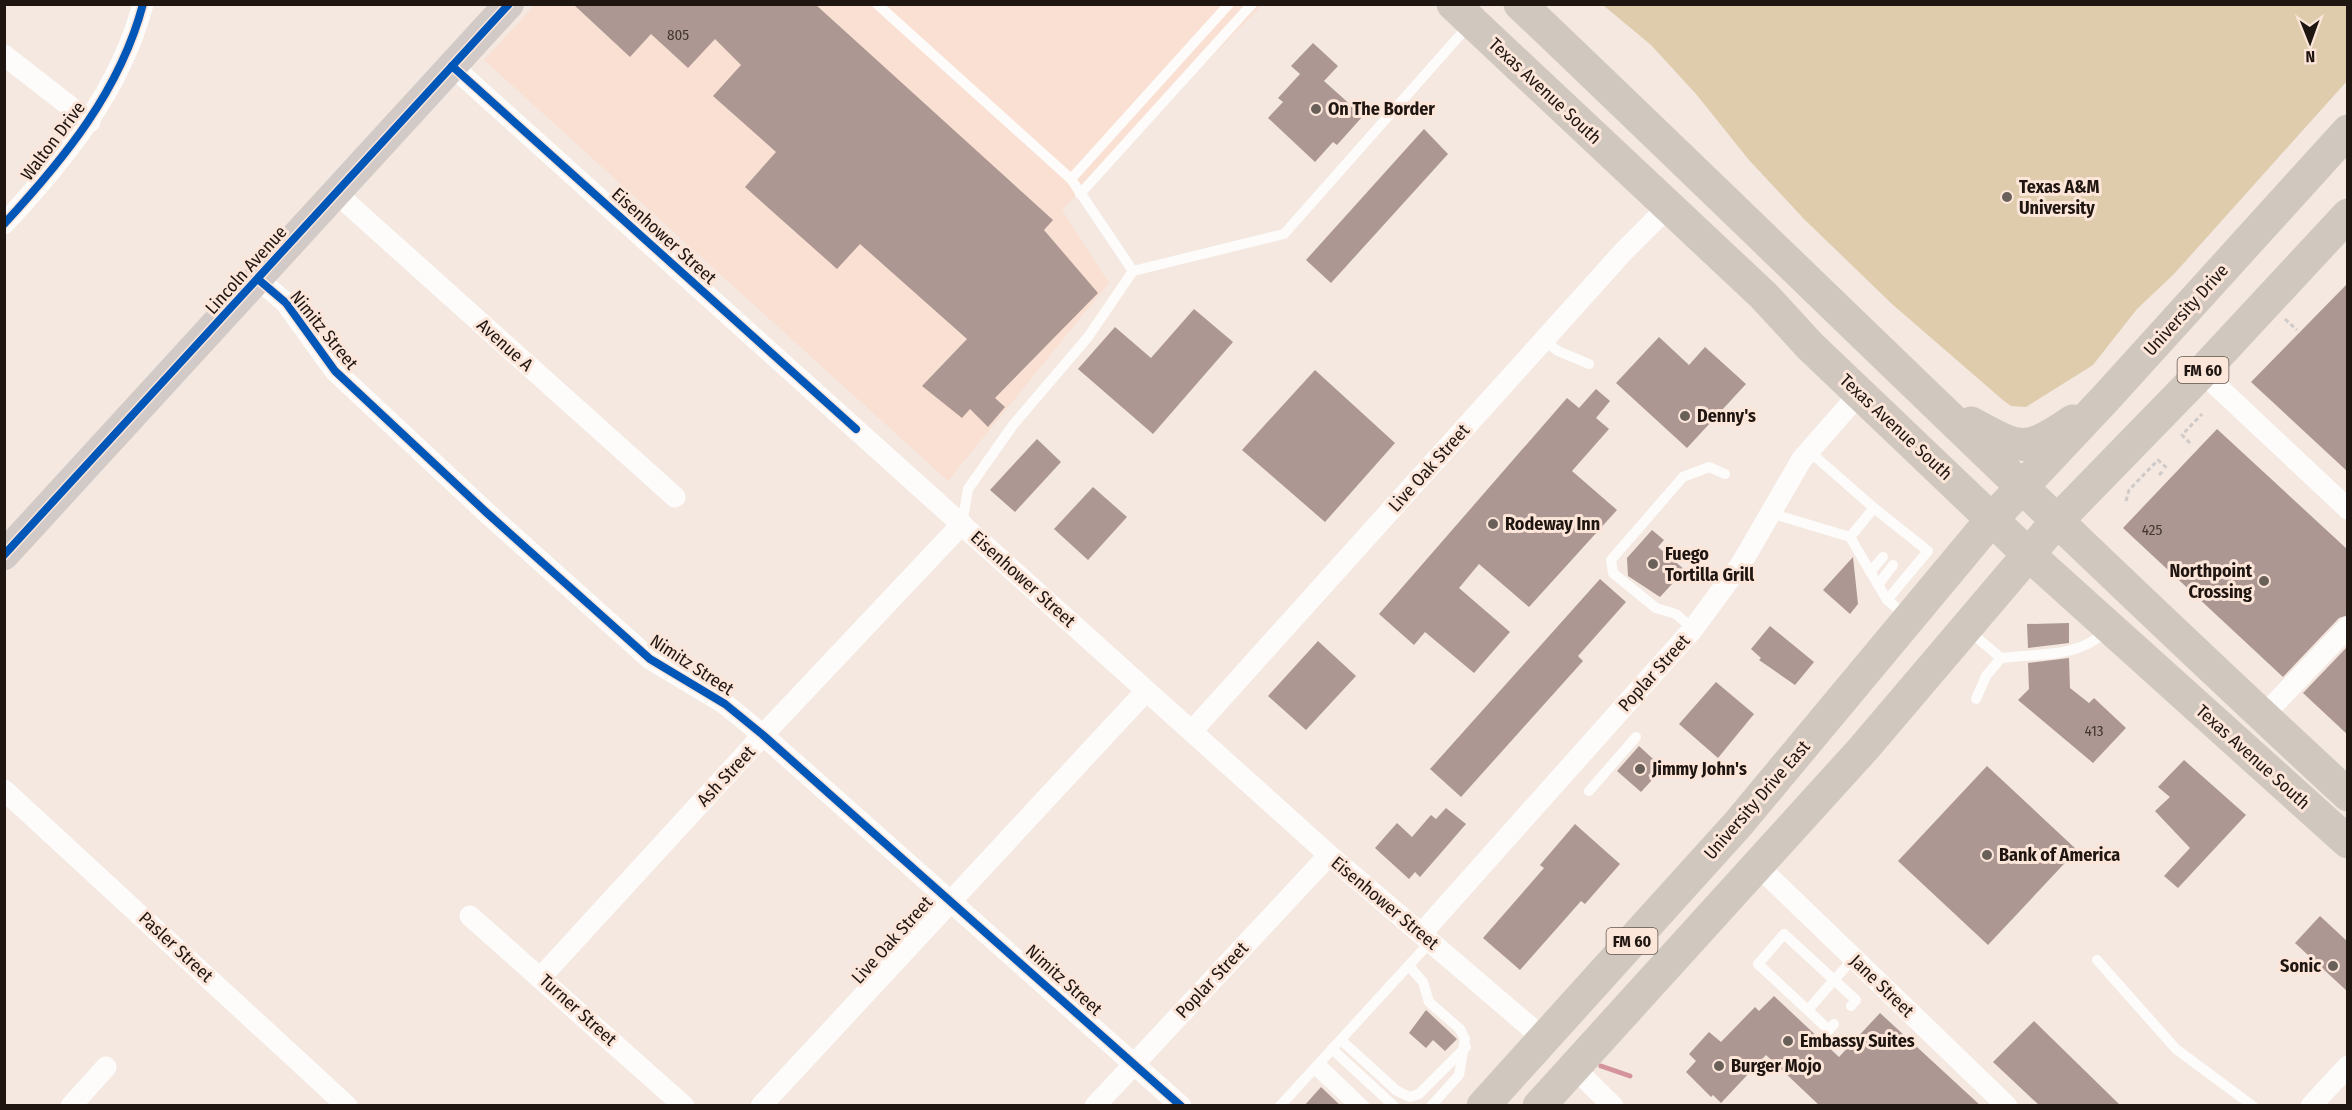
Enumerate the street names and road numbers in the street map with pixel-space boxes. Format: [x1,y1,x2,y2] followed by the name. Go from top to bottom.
[1484,33,1606,149] street label: Texas Avenue South
[16,97,90,185] street label: Walton Drive
[607,183,721,289] street label: Eisenhower Street
[201,221,292,319] street label: Lincoln Avenue
[2139,260,2233,360] street label: University Drive
[285,286,363,374] street label: Nimitz Street
[472,314,538,376] street label: Avenue A
[2178,357,2228,383] road number: FM 60
[1835,369,1957,485] street label: Texas Avenue South
[1384,420,1474,516] street label: Live Oak Street
[966,526,1080,632] street label: Eisenhower Street
[646,630,738,700] street label: Nimitz Street
[1614,630,1694,716] street label: Poplar Street
[2191,700,2315,814] street label: Texas Avenue South
[1699,736,1815,864] street label: University Drive East
[692,741,760,811] street label: Ash Street
[1327,852,1443,954] street label: Eisenhower Street
[847,892,937,988] street label: Live Oak Street
[134,907,218,987] street label: Pasler Street
[1606,928,1658,954] road number: FM 60
[1171,937,1253,1023] street label: Poplar Street
[1021,940,1107,1020] street label: Nimitz Street
[1845,950,1919,1022] street label: Jane Street
[535,970,621,1051] street label: Turner Street

